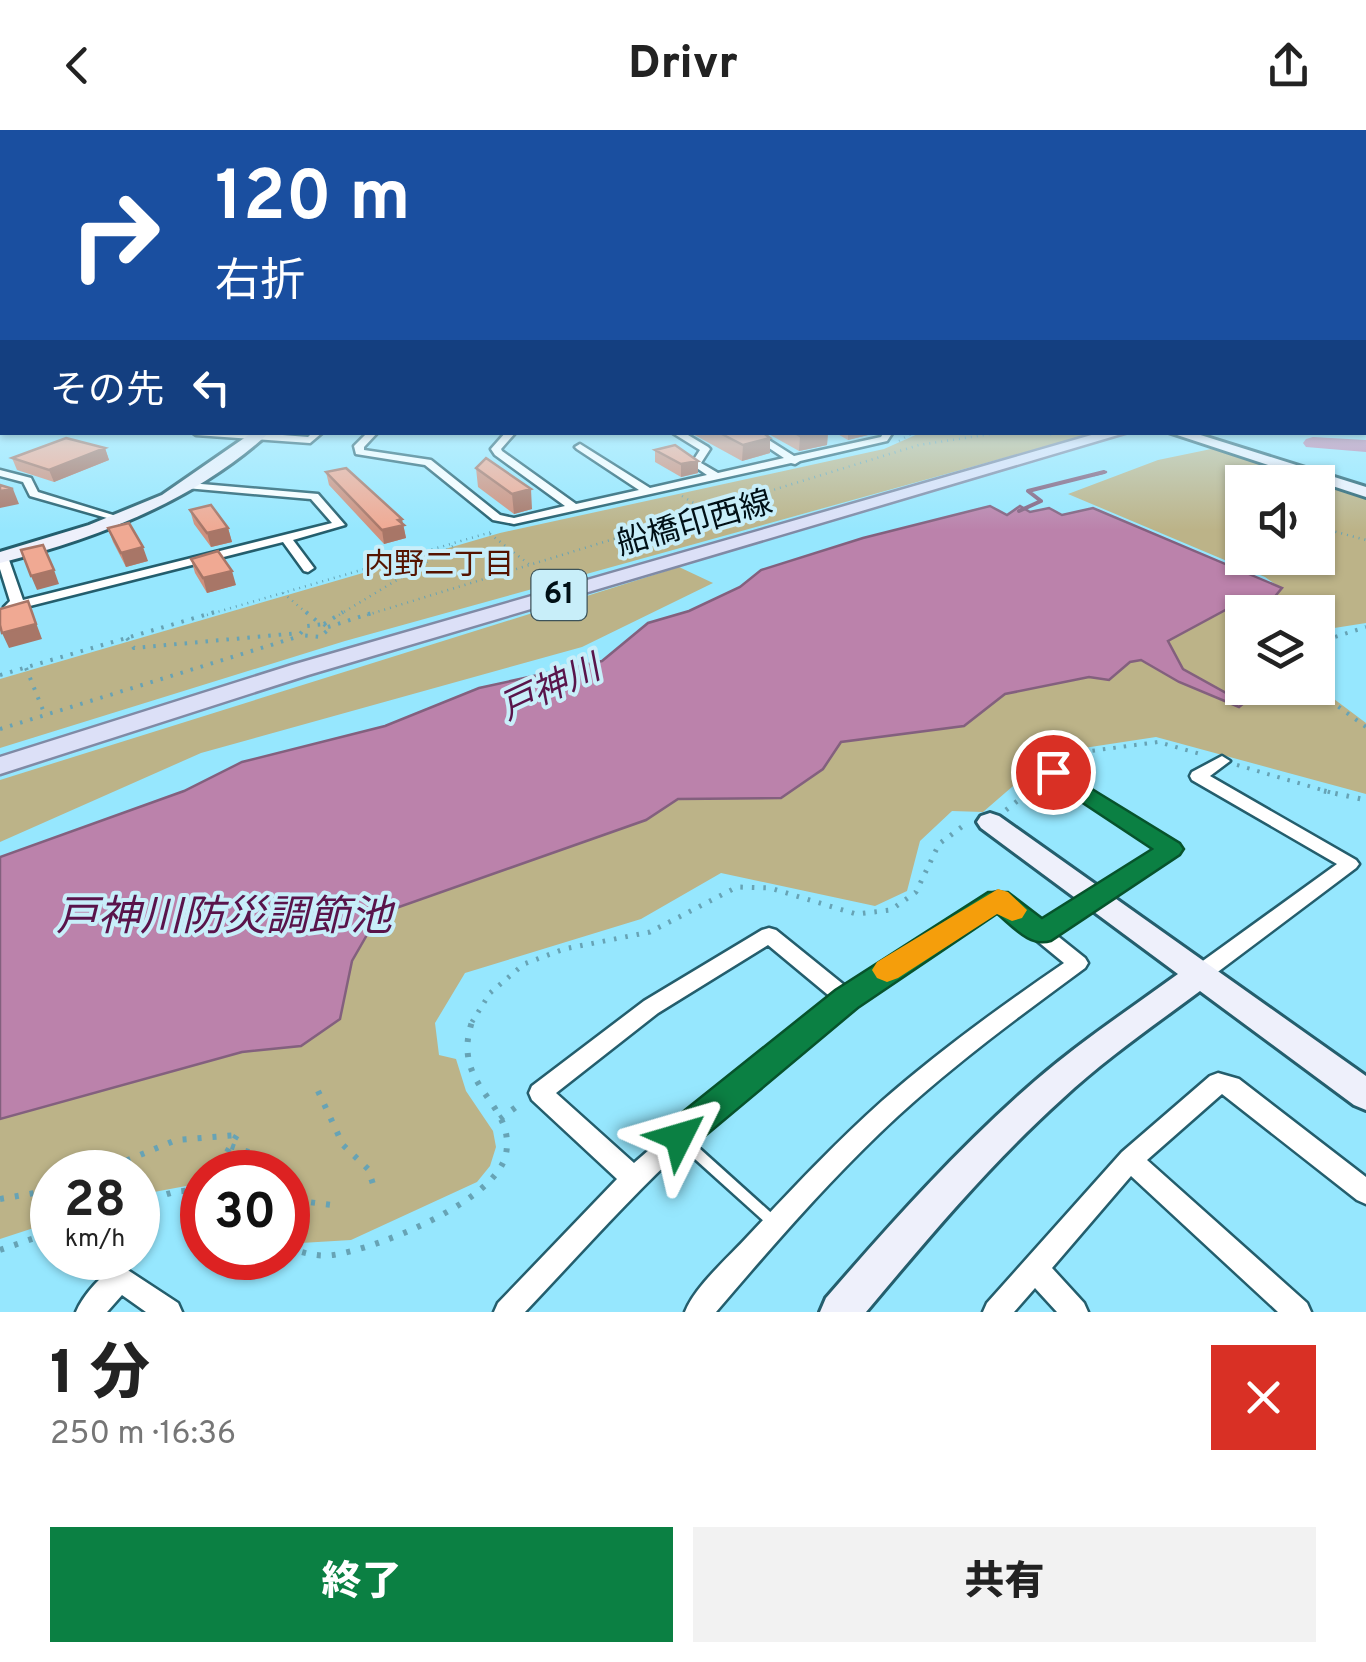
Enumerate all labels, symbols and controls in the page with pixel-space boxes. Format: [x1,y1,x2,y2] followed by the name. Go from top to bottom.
[628,37,738,94] text: Drivr
[50,38,105,93] icon: back
[1261,38,1316,93] icon: share
[215,156,411,245] text: 120 m
[50,170,180,300] icon: right
[215,255,305,312] text: 右折
[184,360,239,415] icon: left
[50,368,164,417] text: その先
[1225,465,1335,705] map controls
[1225,465,1335,575] button: sound
[613,484,777,566] street label: 船橋印西線
[364,548,514,585] district label: 内野二丁目
[532,570,586,620] road number: 61
[1225,595,1335,705] button: layers
[494,646,611,732] water label: 戸神川
[1011,730,1096,815] pin
[1026,745,1081,800] icon: arrive
[56,893,396,946] water label: 戸神川防災調節池
[627,1085,731,1189] position arrow
[180,1150,310,1280] speed limit sign: 30
[64,1171,126,1234] text: 28
[65,1224,125,1256] text: km/h
[50,1339,150,1415] text: 1 分
[1211,1345,1316,1450] button: close
[50,1415,236,1455] text: 250 m · 16:36
[50,1527,673,1642] button: 終了
[693,1527,1316,1642] button: 共有

